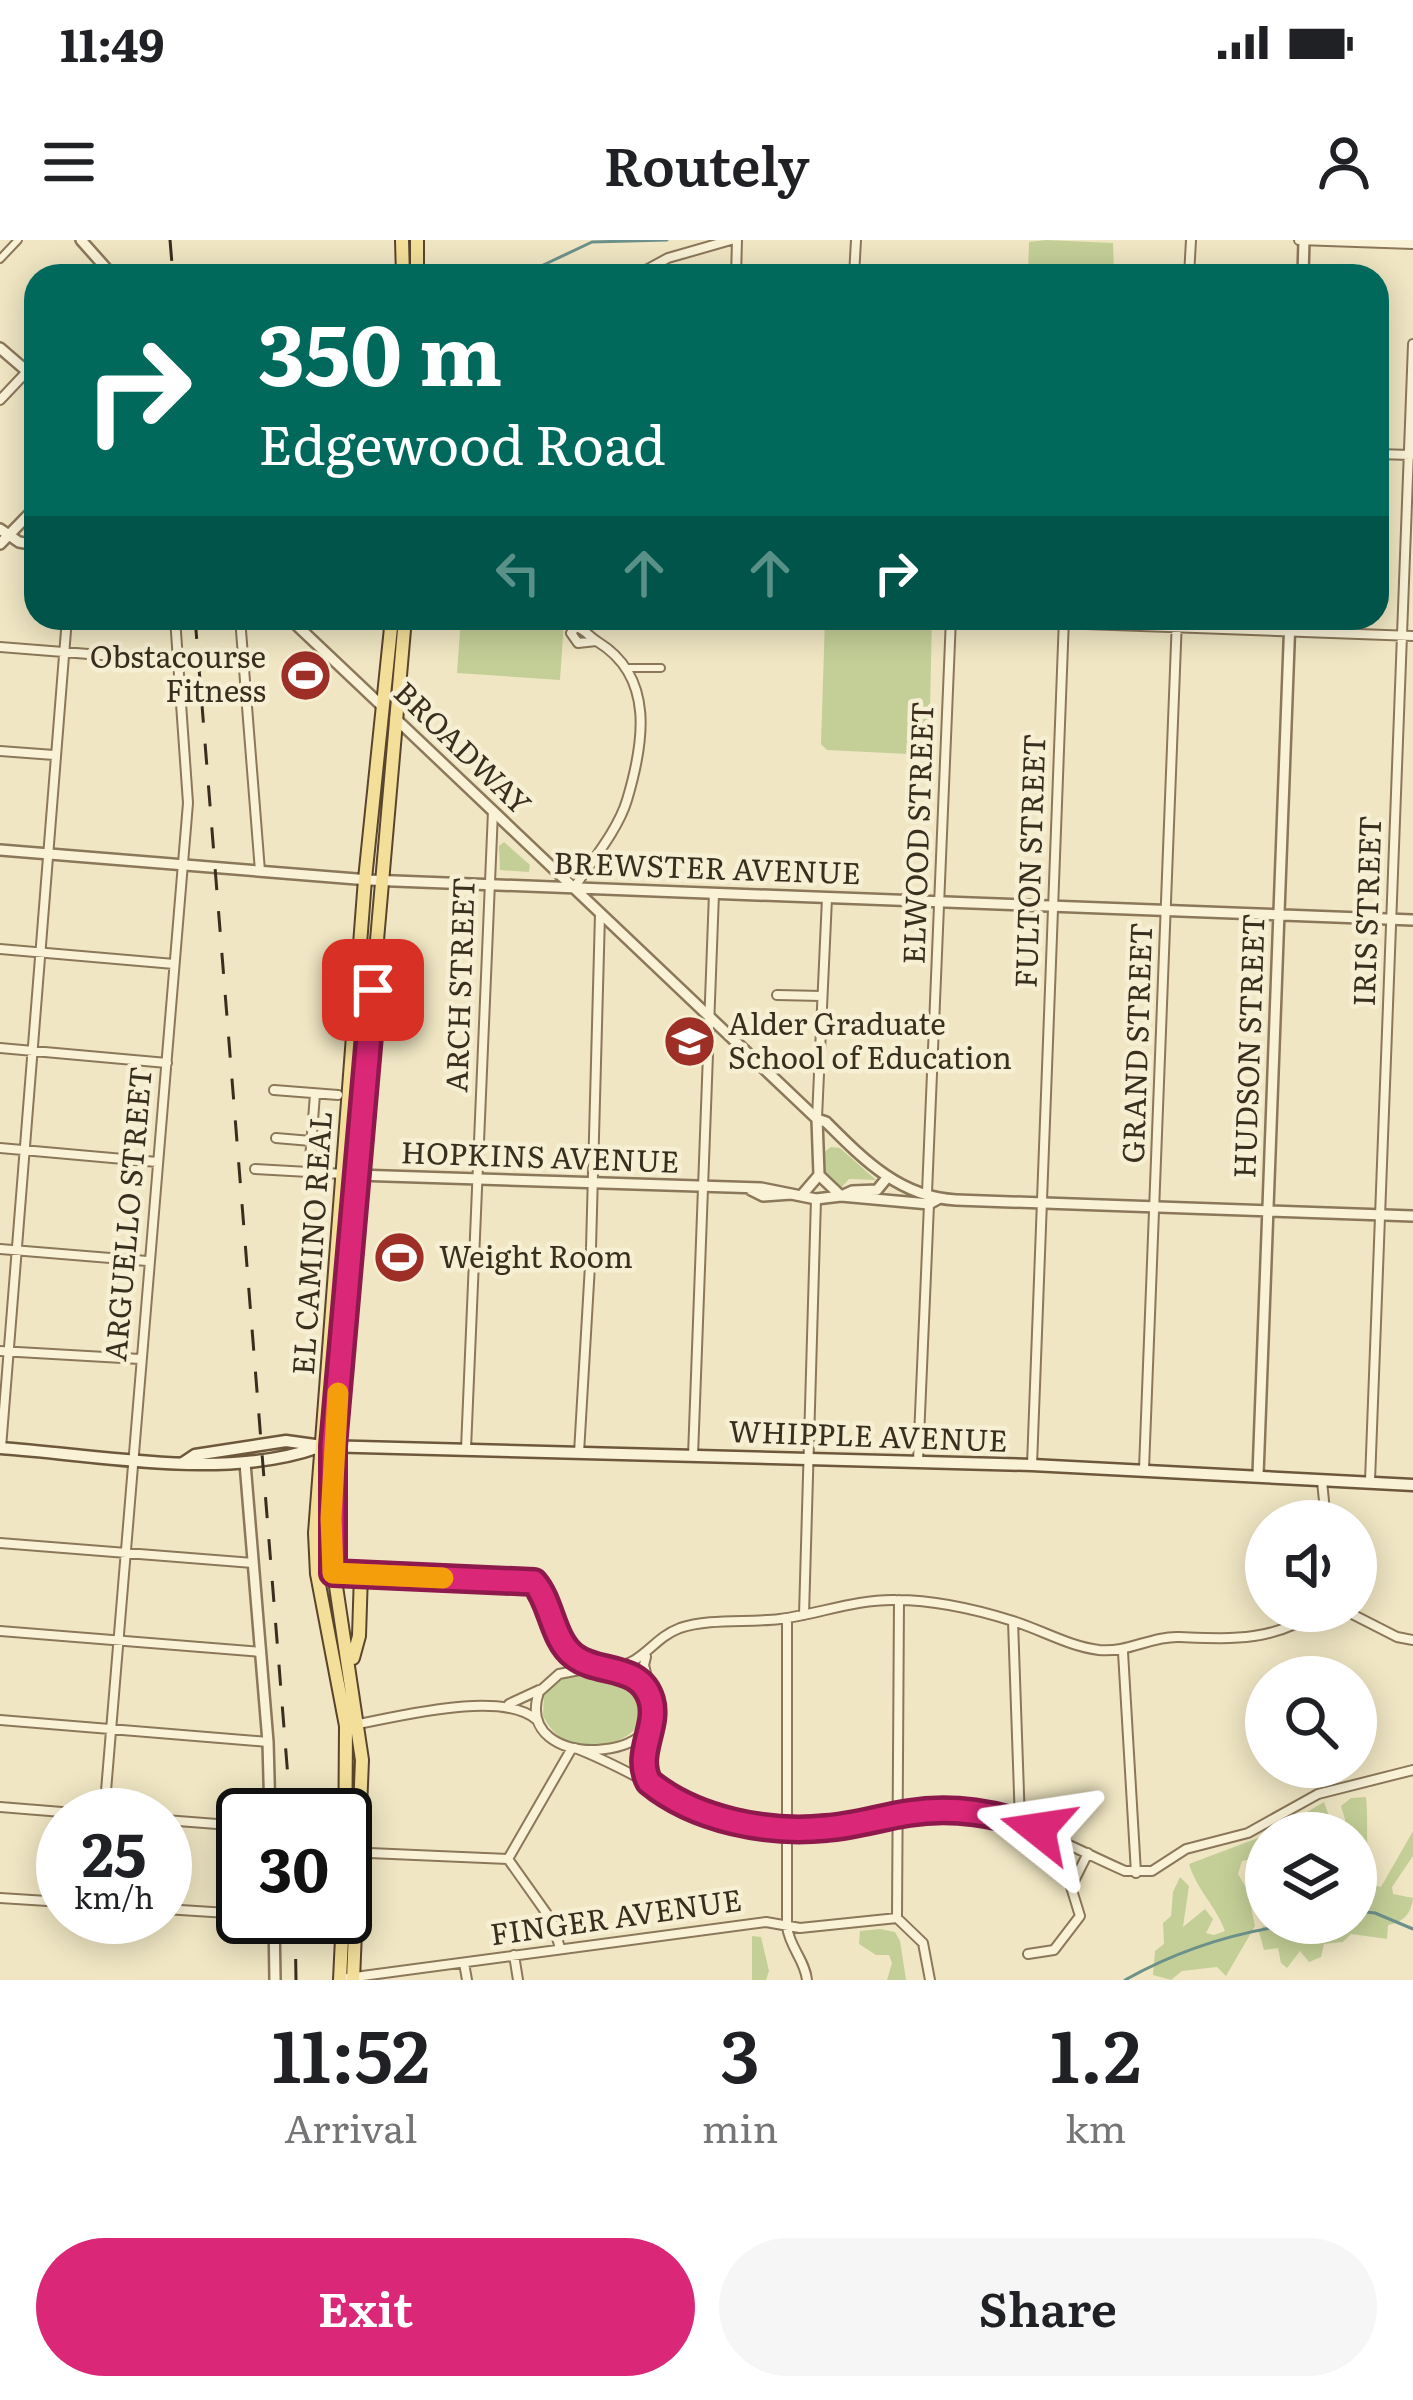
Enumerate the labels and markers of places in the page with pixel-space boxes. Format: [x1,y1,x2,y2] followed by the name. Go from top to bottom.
[90,633,266,711] place label: Obstacourse Fitness
[277,647,333,703] sports icon: Obstacourse Fitness
[322,939,424,1041] pin
[728,1000,1012,1078] place label: Alder Graduate School of Education
[661,1014,717,1070] school or university icon: Alder Graduate School of Education
[372,1230,428,1286] sports icon: Weight Room
[439,1233,633,1277] place label: Weight Room

